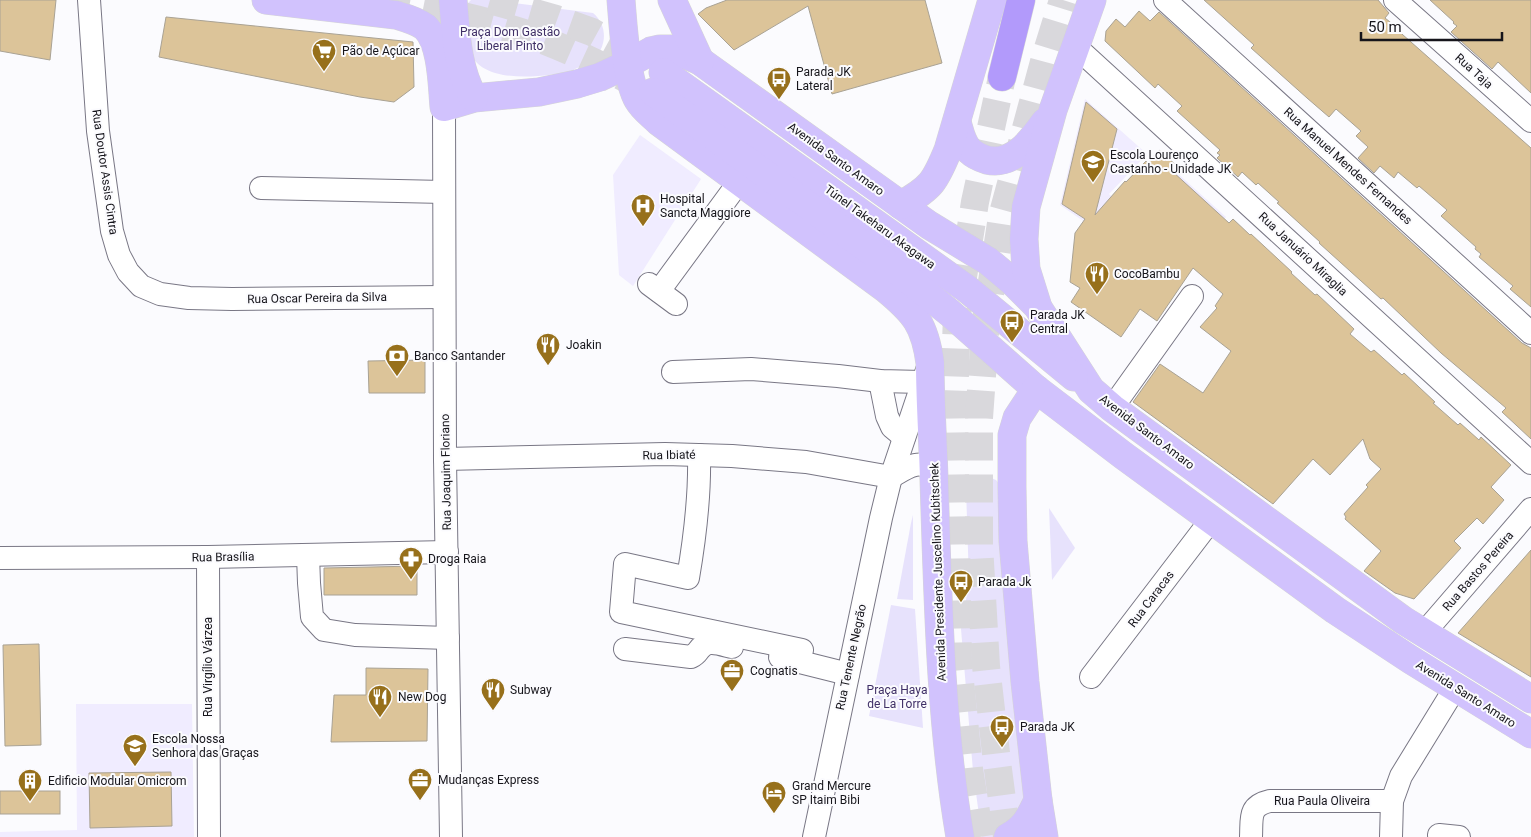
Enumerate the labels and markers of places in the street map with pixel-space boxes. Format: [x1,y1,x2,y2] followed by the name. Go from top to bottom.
[311,38,337,72] supermarket icon: Pão de Açúcar
[342,44,420,58] place label: Pão de Açúcar
[796,65,851,93] place label: Parada JK Lateral
[766,66,792,100] bus stop icon: Parada JK Lateral
[1110,148,1232,176] place label: Escola Lourenço Castanho - Unidade JK
[1080,149,1106,183] school or university icon: Escola Lourenço Castanho - Unidade JK
[660,192,751,220] place label: Hospital Sancta Maggiore
[630,193,656,227] hospital icon: Hospital Sancta Maggiore
[1084,261,1110,295] restaurant icon: CocoBambu
[1114,267,1180,281] place label: CocoBambu
[1030,308,1085,336] place label: Parada JK Central
[999,309,1025,343] bus stop icon: Parada JK Central
[535,332,561,366] restaurant icon: Joakin
[566,338,602,352] place label: Joakin
[384,343,410,377] bank icon: Banco Santander
[414,349,505,363] place label: Banco Santander
[398,546,424,580] pharmacy icon: Droga Raia
[428,552,486,566] place label: Droga Raia
[948,569,974,603] bus stop icon: Parada Jk
[978,575,1032,589] place label: Parada Jk
[719,658,745,692] office icon: Cognatis
[750,664,798,678] place label: Cognatis
[480,677,506,711] restaurant icon: Subway
[510,683,552,697] place label: Subway
[367,684,393,718] restaurant icon: New Dog
[398,690,446,704] place label: New Dog
[989,714,1015,748] bus stop icon: Parada JK
[1020,720,1075,734] place label: Parada JK
[152,732,259,760] place label: Escola Nossa Senhora das Graças
[122,733,148,767] school or university icon: Escola Nossa Senhora das Graças
[407,767,433,801] office icon: Mudanças Express
[17,768,43,802] building icon: Edificio Modular Omicrom
[438,773,539,787] place label: Mudanças Express
[48,774,187,788] place label: Edificio Modular Omicrom
[792,779,871,807] place label: Grand Mercure SP Itaim Bibi
[761,780,787,814] hotel icon: Grand Mercure SP Itaim Bibi

